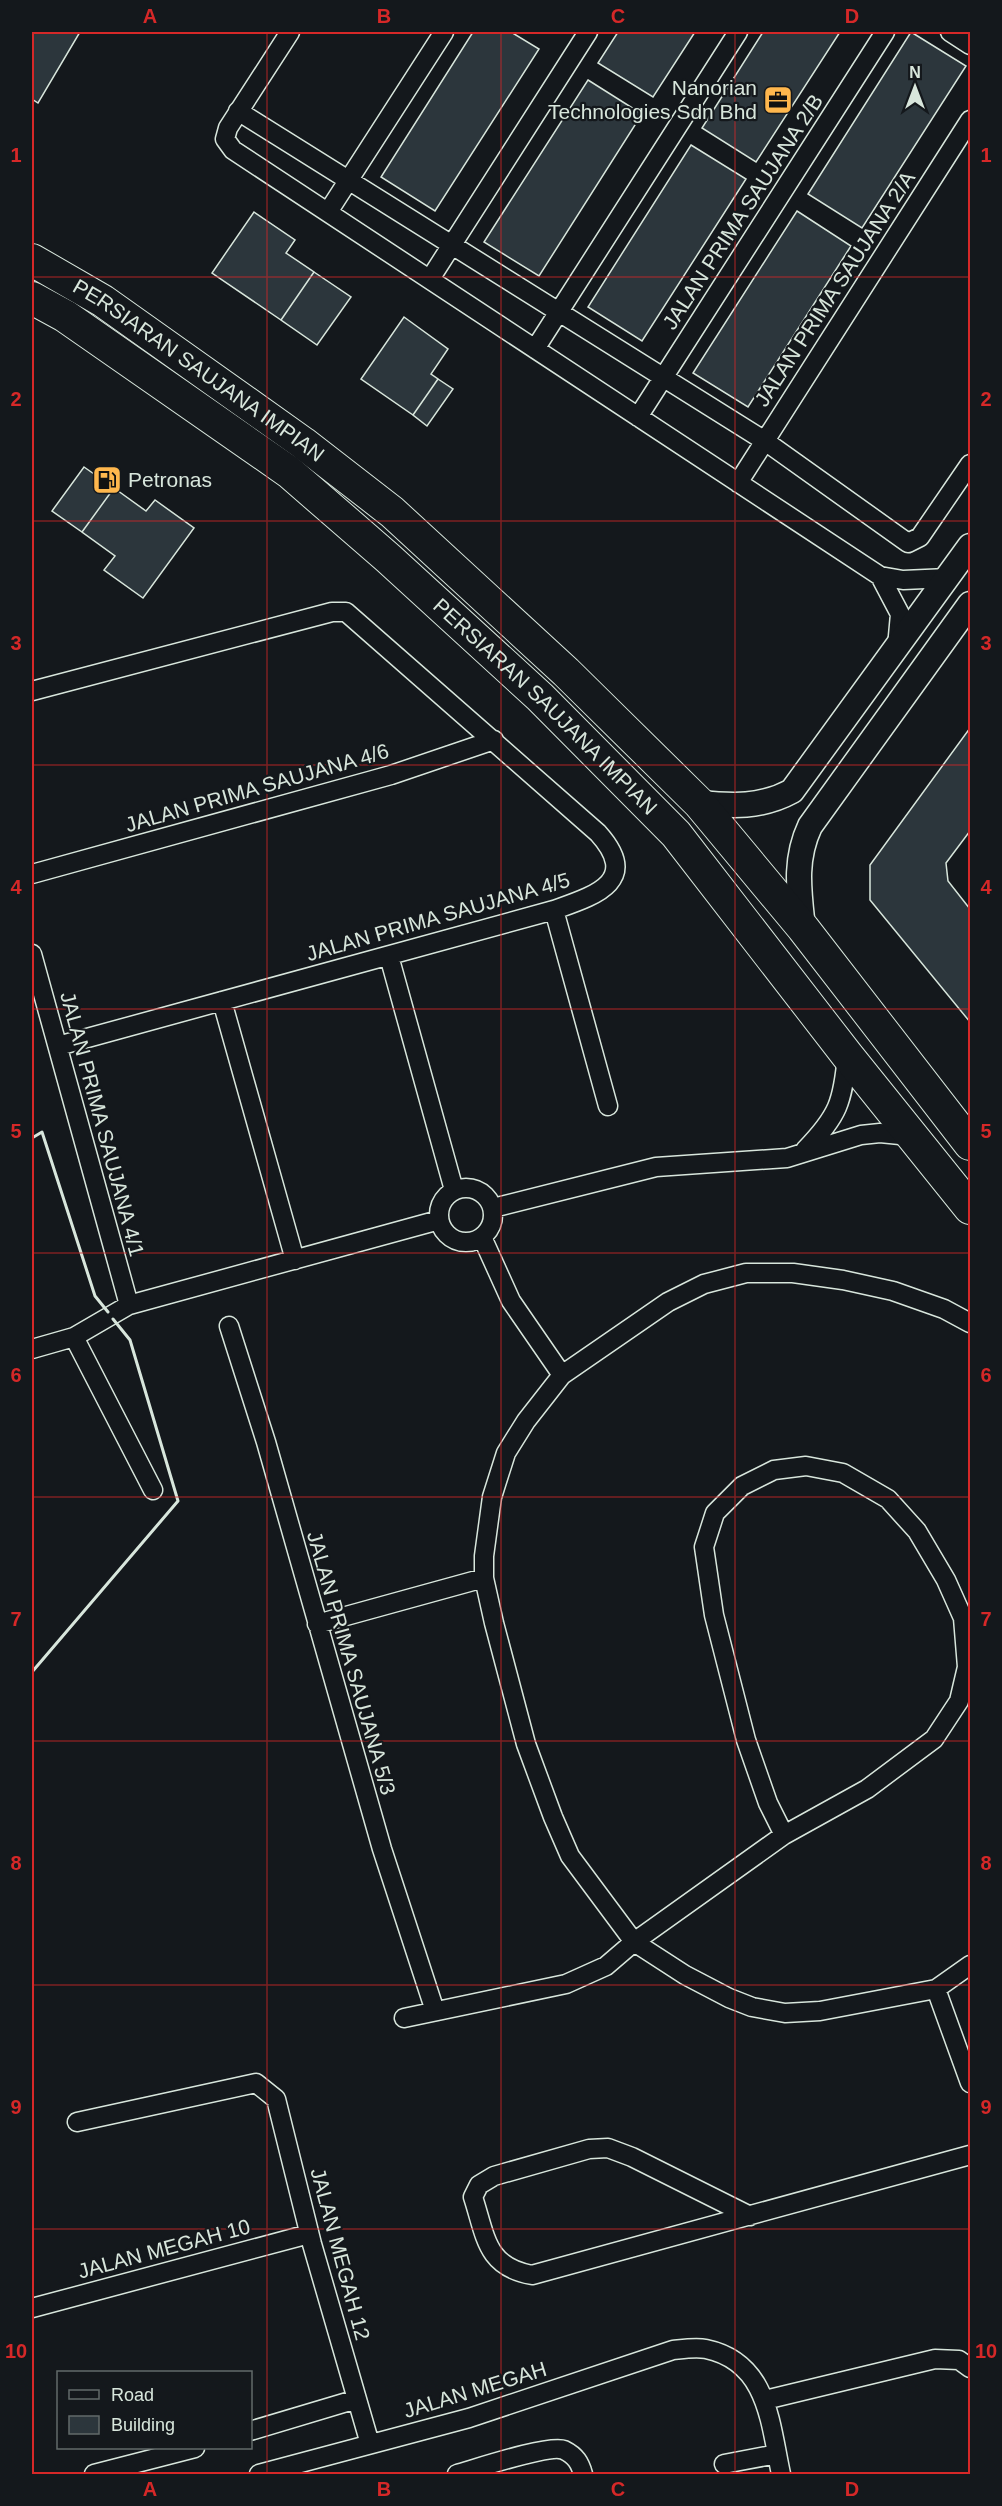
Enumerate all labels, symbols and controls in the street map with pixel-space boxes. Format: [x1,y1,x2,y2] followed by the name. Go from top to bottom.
[143,5,157,27] text: A
[377,5,391,27] text: B
[611,5,625,27] text: C
[845,5,859,27] text: D
[885,57,945,117] north arrow
[909,64,921,81] text: N
[548,76,757,123] place label: Nanorian Technologies Sdn Bhd
[762,84,794,116] office icon: Nanorian Technologies Sdn Bhd
[658,90,827,333] street label: JALAN PRIMA SAUJANA 2/B
[10,144,22,166] text: 1
[980,144,992,166] text: 1
[750,167,919,410] street label: JALAN PRIMA SAUJANA 2/A
[69,274,329,466] street label: PERSIARAN SAUJANA IMPIAN
[10,388,22,410] text: 2
[980,388,992,410] text: 2
[91,464,123,496] fuel station icon: Petronas
[128,468,212,491] place label: Petronas
[429,593,662,819] street label: PERSIARAN SAUJANA IMPIAN
[10,632,22,654] text: 3
[980,632,992,654] text: 3
[122,739,391,836] street label: JALAN PRIMA SAUJANA 4/6
[303,868,572,965] street label: JALAN PRIMA SAUJANA 4/5
[10,876,22,898] text: 4
[980,876,992,898] text: 4
[56,989,149,1259] street label: JALAN PRIMA SAUJANA 4/1
[10,1120,22,1142] text: 5
[980,1120,992,1142] text: 5
[10,1364,22,1386] text: 6
[980,1364,992,1386] text: 6
[303,1528,400,1797] street label: JALAN PRIMA SAUJANA 5/3
[10,1608,22,1630] text: 7
[980,1608,992,1630] text: 7
[10,1852,22,1874] text: 8
[980,1852,992,1874] text: 8
[10,2096,22,2118] text: 9
[980,2096,992,2118] text: 9
[306,2165,375,2343] street label: JALAN MEGAH 12
[75,2214,253,2283] street label: JALAN MEGAH 10
[5,2340,27,2362] text: 10
[975,2340,997,2362] text: 10
[401,2357,549,2422] street label: JALAN MEGAH
[57,2371,252,2449] legend
[111,2385,154,2405] text: Road
[111,2415,175,2435] text: Building
[143,2478,157,2500] text: A
[377,2478,391,2500] text: B
[611,2478,625,2500] text: C
[845,2478,859,2500] text: D

